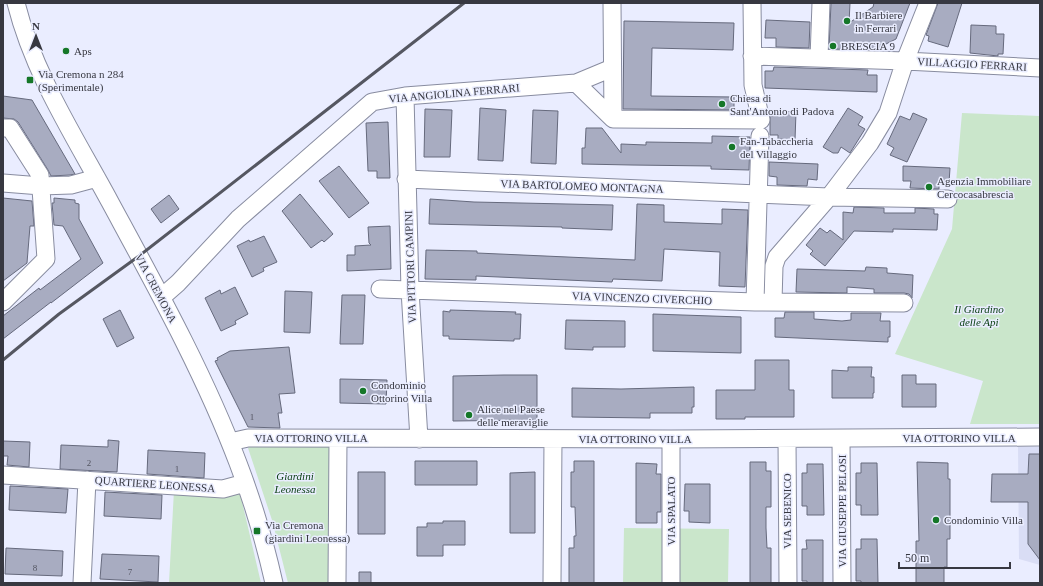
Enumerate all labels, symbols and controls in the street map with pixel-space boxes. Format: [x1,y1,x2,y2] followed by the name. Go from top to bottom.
[855,9,902,34] place label: Il Barbiere in Ferrari
[16,16,56,56] north arrow
[842,16,852,26] marker: Il Barbiere in Ferrari
[32,20,40,32] text: N
[841,40,896,52] place label: BRESCIA 9
[828,41,838,51] marker: BRESCIA 9
[74,45,92,57] place label: Aps
[61,46,71,56] marker: Aps
[917,55,1027,73] street label: VILLAGGIO FERRARI
[38,68,124,94] place label: Via Cremona n 284 (Sperimentale)
[25,75,35,85] marker: Via Cremona n 284 (Sperimentale)
[388,81,520,105] street label: VIA ANGIOLINA FERRARI
[730,92,834,117] place label: Chiesa di Sant'Antonio di Padova
[717,99,727,109] marker: Chiesa di Sant'Antonio di Padova
[740,135,813,160] place label: Fan-Tabaccheria del Villaggio
[727,142,737,152] marker: Fan-Tabaccheria del Villaggio
[937,175,1031,200] place label: Agenzia Immobiliare Cercocasabrescia
[500,177,664,195] street label: VIA BARTOLOMEO MONTAGNA
[924,182,934,192] marker: Agenzia Immobiliare Cercocasabrescia
[402,210,418,324] street label: VIA PITTORI CAMPINI
[133,251,179,325] street label: VIA CREMONA
[572,290,712,306] street label: VIA VINCENZO CIVERCHIO
[953,303,1004,328] park label: Il Giardino delle Api
[371,379,432,404] place label: Condominio Ottorino Villa
[358,386,368,396] marker: Condominio Ottorino Villa
[477,403,548,428] place label: Alice nel Paese delle meraviglie
[464,410,474,420] marker: Alice nel Paese delle meraviglie
[250,412,254,422] house number: 1
[254,432,368,444] street label: VIA OTTORINO VILLA
[902,432,1016,444] street label: VIA OTTORINO VILLA
[578,433,692,445] street label: VIA OTTORINO VILLA
[836,454,848,568] street label: VIA GIUSEPPE PELOSI
[87,458,91,468] house number: 2
[175,464,179,474] house number: 1
[274,470,316,495] park label: Giardini Leonessa
[781,473,793,549] street label: VIA SEBENICO
[94,474,216,494] street label: QUARTIERE LEONESSA
[665,477,677,545] street label: VIA SPALATO
[944,514,1023,526] place label: Condominio Villa
[931,515,941,525] marker: Condominio Villa
[265,519,351,545] place label: Via Cremona (giardini Leonessa)
[252,526,262,536] marker: Via Cremona (giardini Leonessa)
[899,544,1010,570] scale bar
[905,551,930,565] text: 50 m
[33,563,38,573] house number: 8
[128,567,133,577] house number: 7

